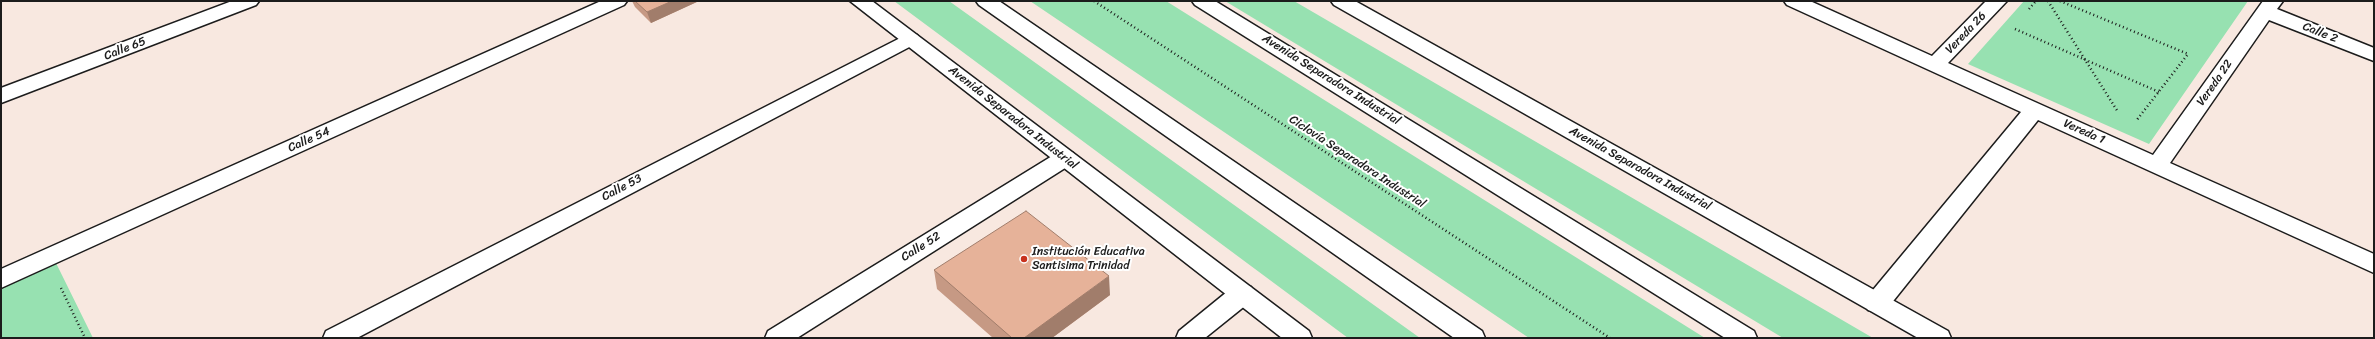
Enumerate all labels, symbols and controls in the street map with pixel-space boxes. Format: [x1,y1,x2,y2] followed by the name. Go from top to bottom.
[1943,9,1989,57] street label: Vereda 26
[2300,19,2340,47] street label: Calle 2
[1259,31,1403,129] street label: Avenida Separadora Industrial
[102,34,148,64] street label: Calle 65
[2194,57,2236,109] street label: Vereda 22
[945,63,1081,173] street label: Avenida Separadora Industrial
[1286,112,1428,212] street label: Ciclovía Separadora Industrial
[2061,116,2107,148] street label: Vereda 1
[286,124,332,156] street label: Calle 54
[1566,124,1714,214] street label: Avenida Separadora Industrial
[599,171,645,205] street label: Calle 53
[899,229,943,265] street label: Calle 52
[1032,245,1145,273] place label: Institución Educativa Santisima Trinidad
[1019,254,1029,264] marker: Institución Educativa Santisima Trinidad

